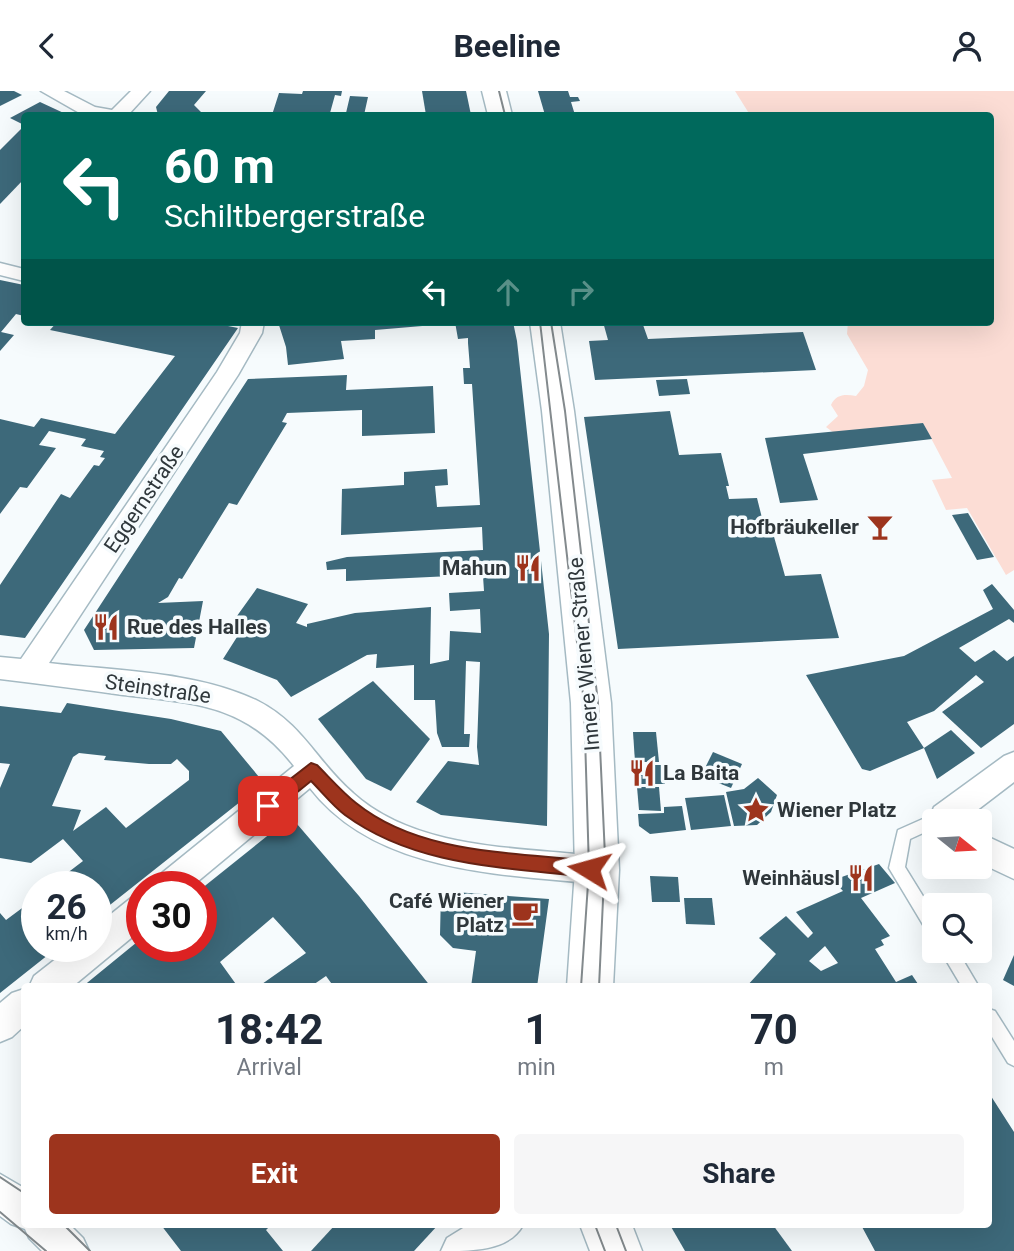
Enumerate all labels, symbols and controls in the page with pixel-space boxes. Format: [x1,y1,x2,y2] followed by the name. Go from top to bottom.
[28,27,66,65] icon: back
[453,27,561,65] text: Beeline
[948,27,986,65] icon: person
[164,138,275,195] text: 60 m
[49,140,140,231] icon: left
[164,197,425,235] text: Schiltbergerstraße
[416,273,454,311] icon: left
[489,273,527,311] icon: ahead
[562,273,600,311] icon: right
[99,441,189,557] street label: Eggernstraße
[865,512,895,542] bar icon: Hofbräukeller
[730,515,859,539] place label: Hofbräukeller
[513,553,543,583] restaurant icon: Mahun
[442,556,507,580] place label: Mahun
[564,556,604,752] street label: Innere Wiener Straße
[91,612,121,642] restaurant icon: Rue des Halles
[127,615,267,639] place label: Rue des Halles
[104,670,212,708] street label: Steinstraße
[627,758,657,788] restaurant icon: La Baita
[663,761,739,785] place label: La Baita
[238,776,298,836] pin
[249,787,287,825] icon: arrive
[741,795,771,825] place icon: Wiener Platz
[777,798,896,822] place label: Wiener Platz
[922,809,992,879] north arrow
[922,809,992,963] map controls
[552,832,626,906] position arrow
[846,863,876,893] restaurant icon: Weinhäusl
[742,866,840,890] place label: Weinhäusl
[126,871,217,962] speed limit sign: 30
[46,887,87,928] text: 26
[389,889,504,937] place label: Café Wiener Platz
[922,893,992,963] button: search
[510,898,540,928] cafe icon: Café Wiener Platz
[45,923,88,944] text: km/h
[215,1005,323,1054] text: 18:42
[524,1005,549,1054] text: 1
[750,1005,798,1054] text: 70
[237,1054,302,1081] text: Arrival
[517,1054,556,1081] text: min
[764,1054,784,1081] text: m
[49,1134,500,1214] button: Exit
[514,1134,964,1214] button: Share

